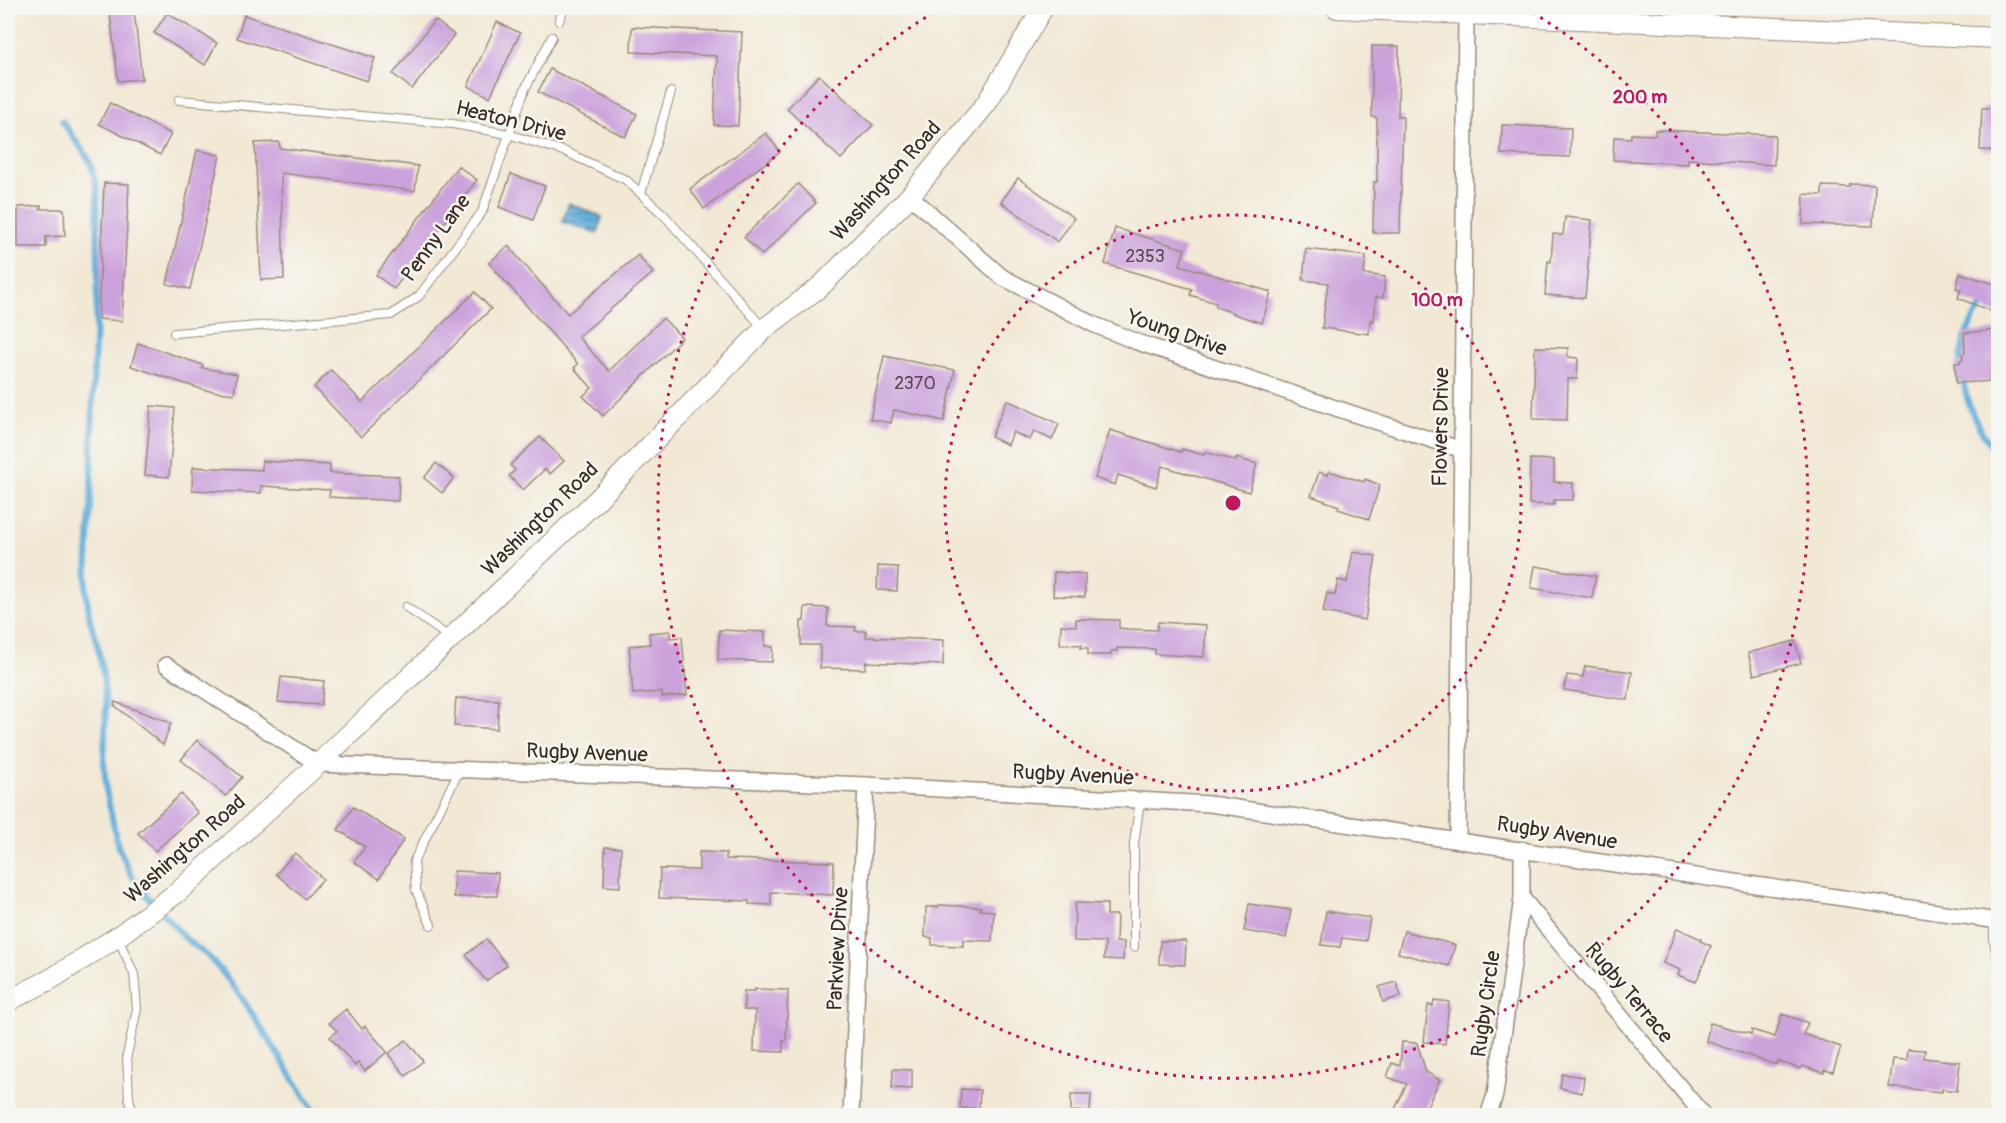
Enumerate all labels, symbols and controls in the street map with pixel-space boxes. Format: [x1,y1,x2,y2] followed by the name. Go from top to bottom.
[1613,86,1667,109] text: 200 m
[453,94,570,148] street label: Heaton Drive
[825,115,947,247] street label: Washington Road
[395,188,477,287] street label: Penny Lane
[1125,245,1165,268] house number: 2353
[1411,289,1463,312] text: 100 m
[1122,303,1231,363] street label: Young Drive
[1426,366,1456,487] street label: Flowers Drive
[894,372,936,395] house number: 2370
[476,456,604,582] street label: Washington Road
[1223,493,1243,513] centre of rings
[526,737,649,769] street label: Rugby Avenue
[1012,758,1135,792] street label: Rugby Avenue
[119,789,251,909] street label: Washington Road
[1495,810,1620,856] street label: Rugby Avenue
[821,886,855,1012] street label: Parkview Drive
[1579,937,1679,1050] street label: Rugby Terrace
[1465,948,1507,1059] street label: Rugby Circle

